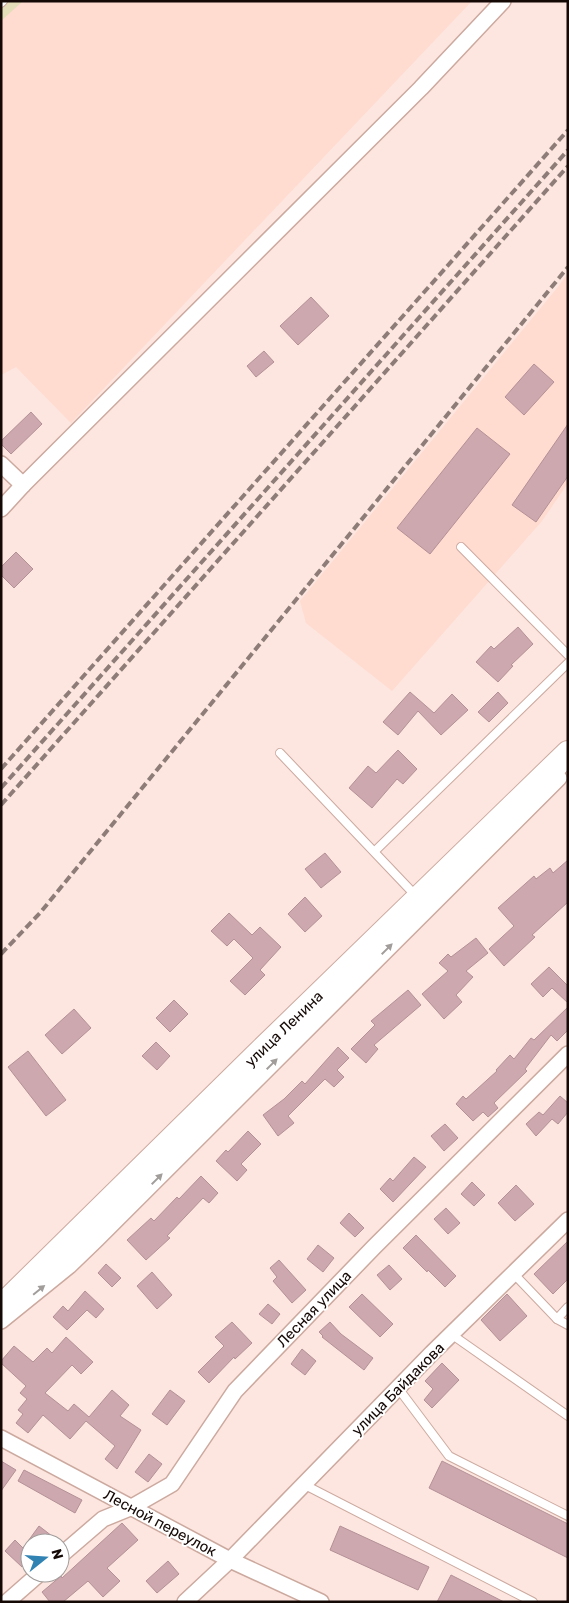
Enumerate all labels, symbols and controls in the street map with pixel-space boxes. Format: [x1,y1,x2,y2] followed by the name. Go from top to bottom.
[381,943,393,955] one-way arrow
[241,987,327,1071] street label: улица Ленина
[266,1058,278,1070] one-way arrow
[151,1173,163,1185] one-way arrow
[273,1267,355,1351] street label: Лесная улица
[32,1285,46,1295] one-way arrow
[348,1339,448,1439] street label: улица Байдакова
[100,1486,220,1560] street label: Лесной переулок
[20,1533,70,1583] north arrow
[47,1547,67,1562] text: N

